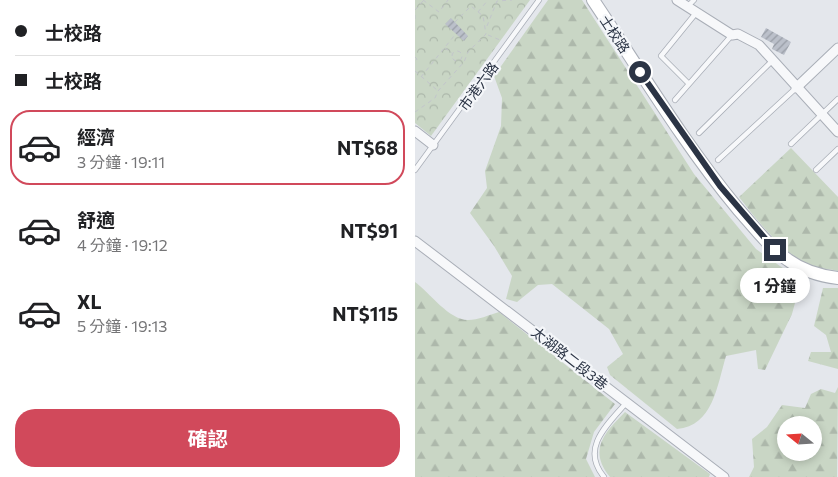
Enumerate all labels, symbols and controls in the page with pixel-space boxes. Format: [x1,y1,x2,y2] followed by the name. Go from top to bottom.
[596,12,634,56] street label: 士校路
[45,21,102,44] text: 士校路
[455,58,501,114] street label: 市港六路
[629,61,651,83] route start
[45,69,102,92] text: 士校路
[17,125,62,170] icon: car
[77,125,115,148] text: 經濟
[337,136,398,159] text: NT$68
[77,152,165,171] text: 3 分鐘 · 19:11
[17,208,62,253] icon: car
[77,208,115,231] text: 舒適
[340,219,398,242] text: NT$91
[77,235,168,254] text: 4 分鐘 · 19:12
[764,239,786,261] route end
[740,268,810,302] callout: 1 分鐘
[754,276,796,295] text: 1 分鐘
[77,290,102,313] text: XL
[17,291,62,336] icon: car
[332,302,398,325] text: NT$115
[77,316,167,335] text: 5 分鐘 · 19:13
[529,323,611,393] street label: 太湖路二段3巷
[15,409,400,467] button: 確認
[777,416,823,461] north arrow
[777,416,822,461] map controls

